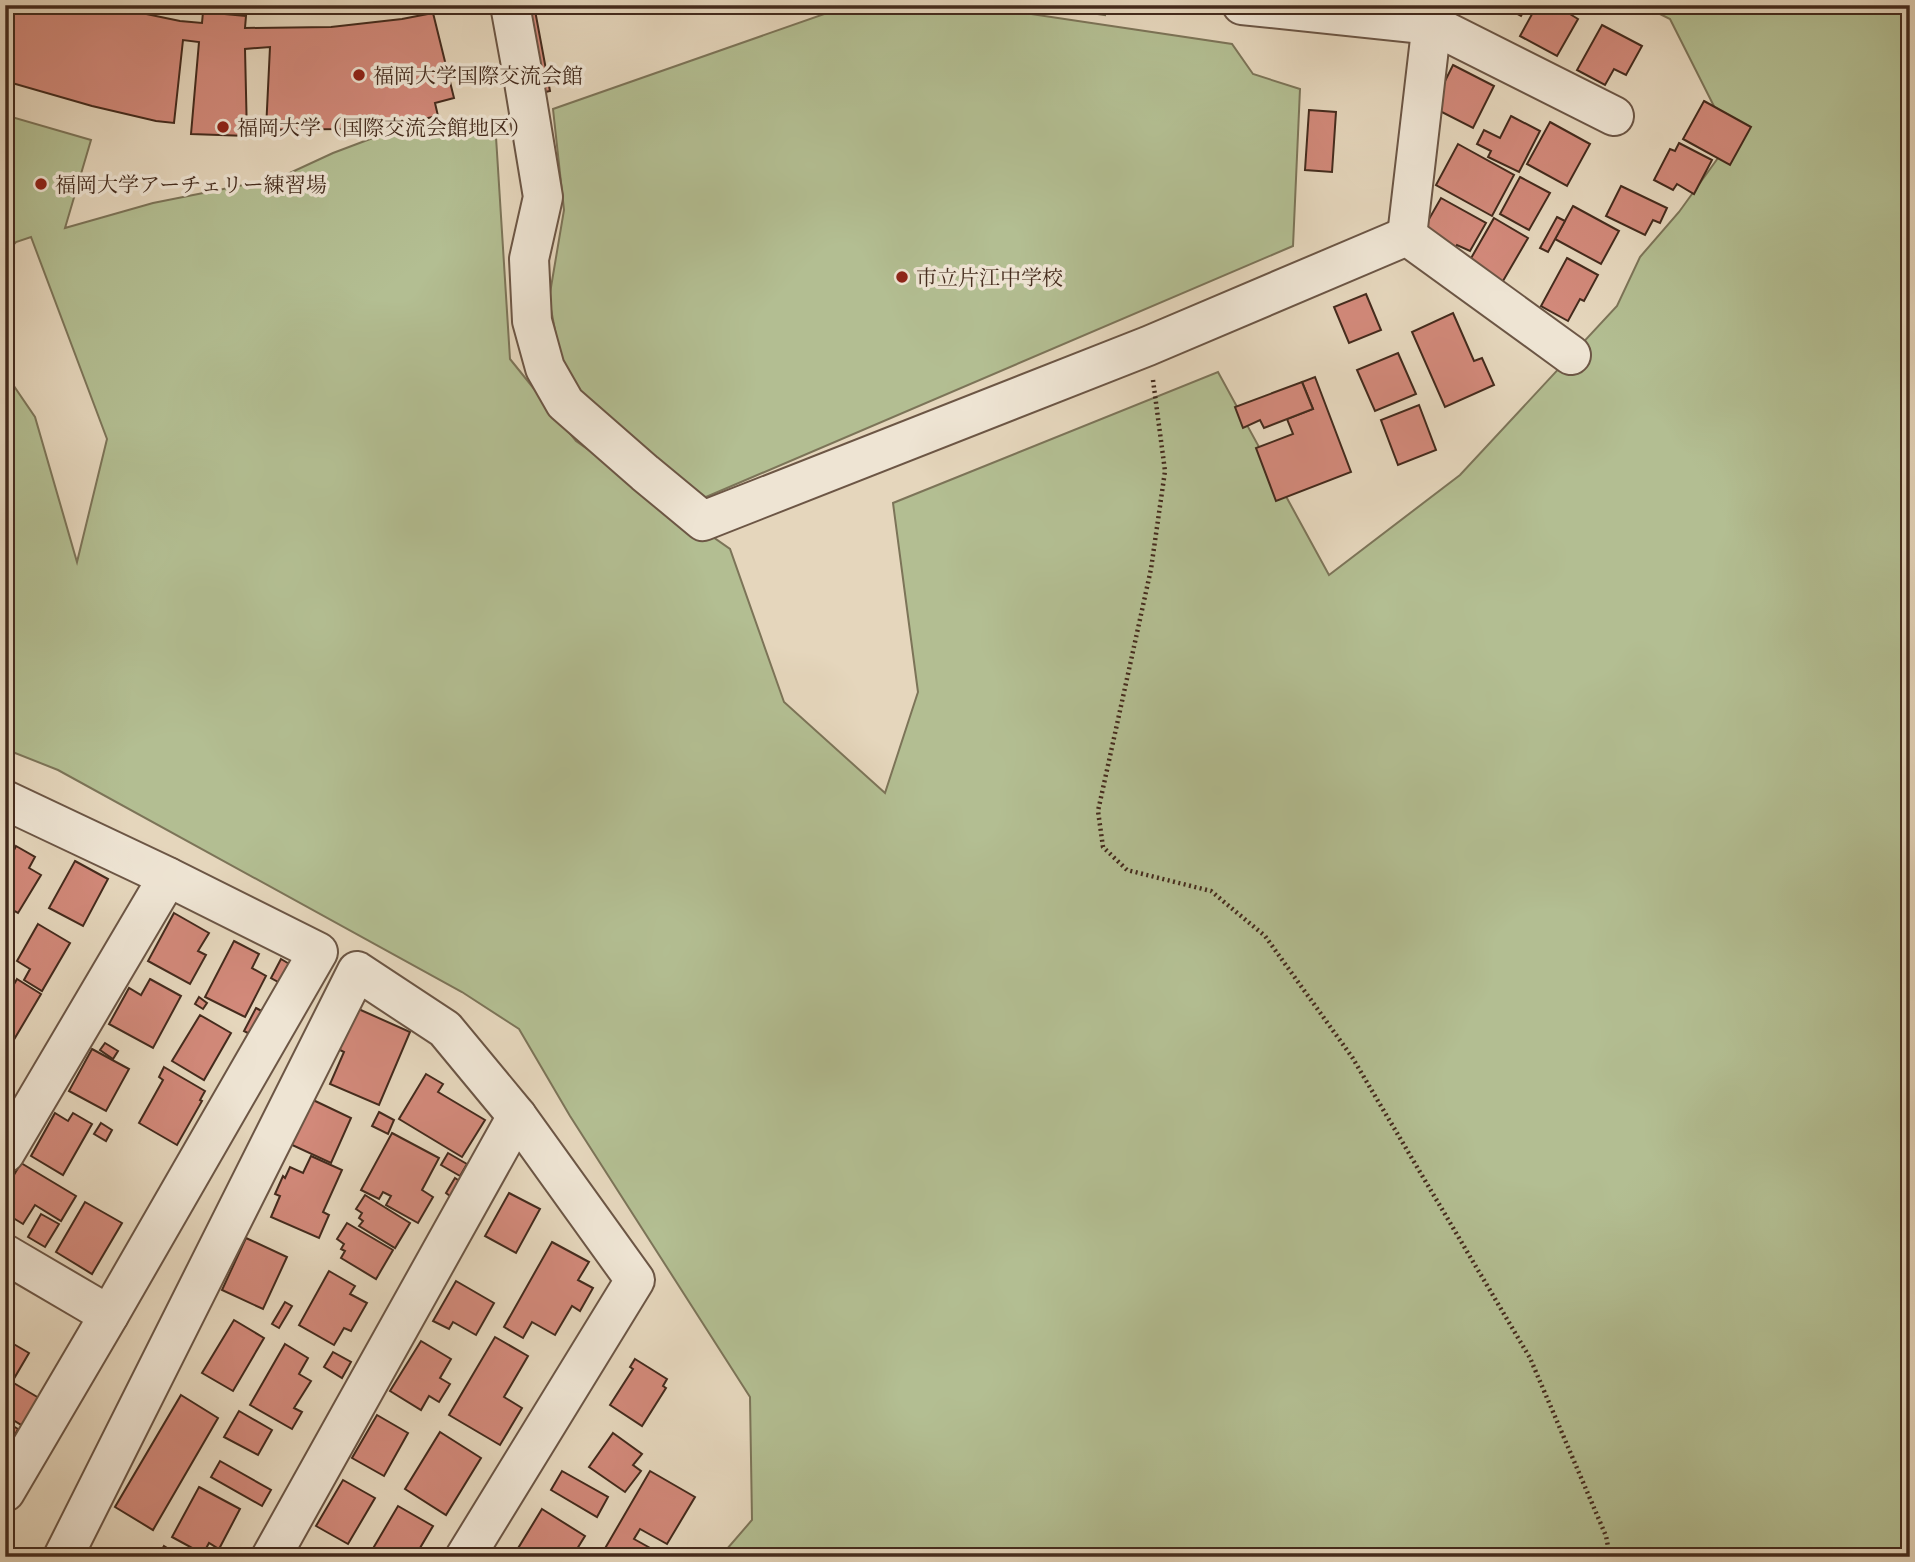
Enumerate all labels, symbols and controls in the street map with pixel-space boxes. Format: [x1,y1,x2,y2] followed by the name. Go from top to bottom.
[373,60,583,91] place label: 福岡大学国際交流会館
[351,67,367,83] marker: 福岡大学国際交流会館
[237,112,531,143] place label: 福岡大学（国際交流会館地区）
[215,119,231,135] marker: 福岡大学（国際交流会館地区）
[55,169,327,200] place label: 福岡大学アーチェリー練習場
[33,176,49,192] marker: 福岡大学アーチェリー練習場
[916,262,1063,293] place label: 市立片江中学校
[894,269,910,285] marker: 市立片江中学校

